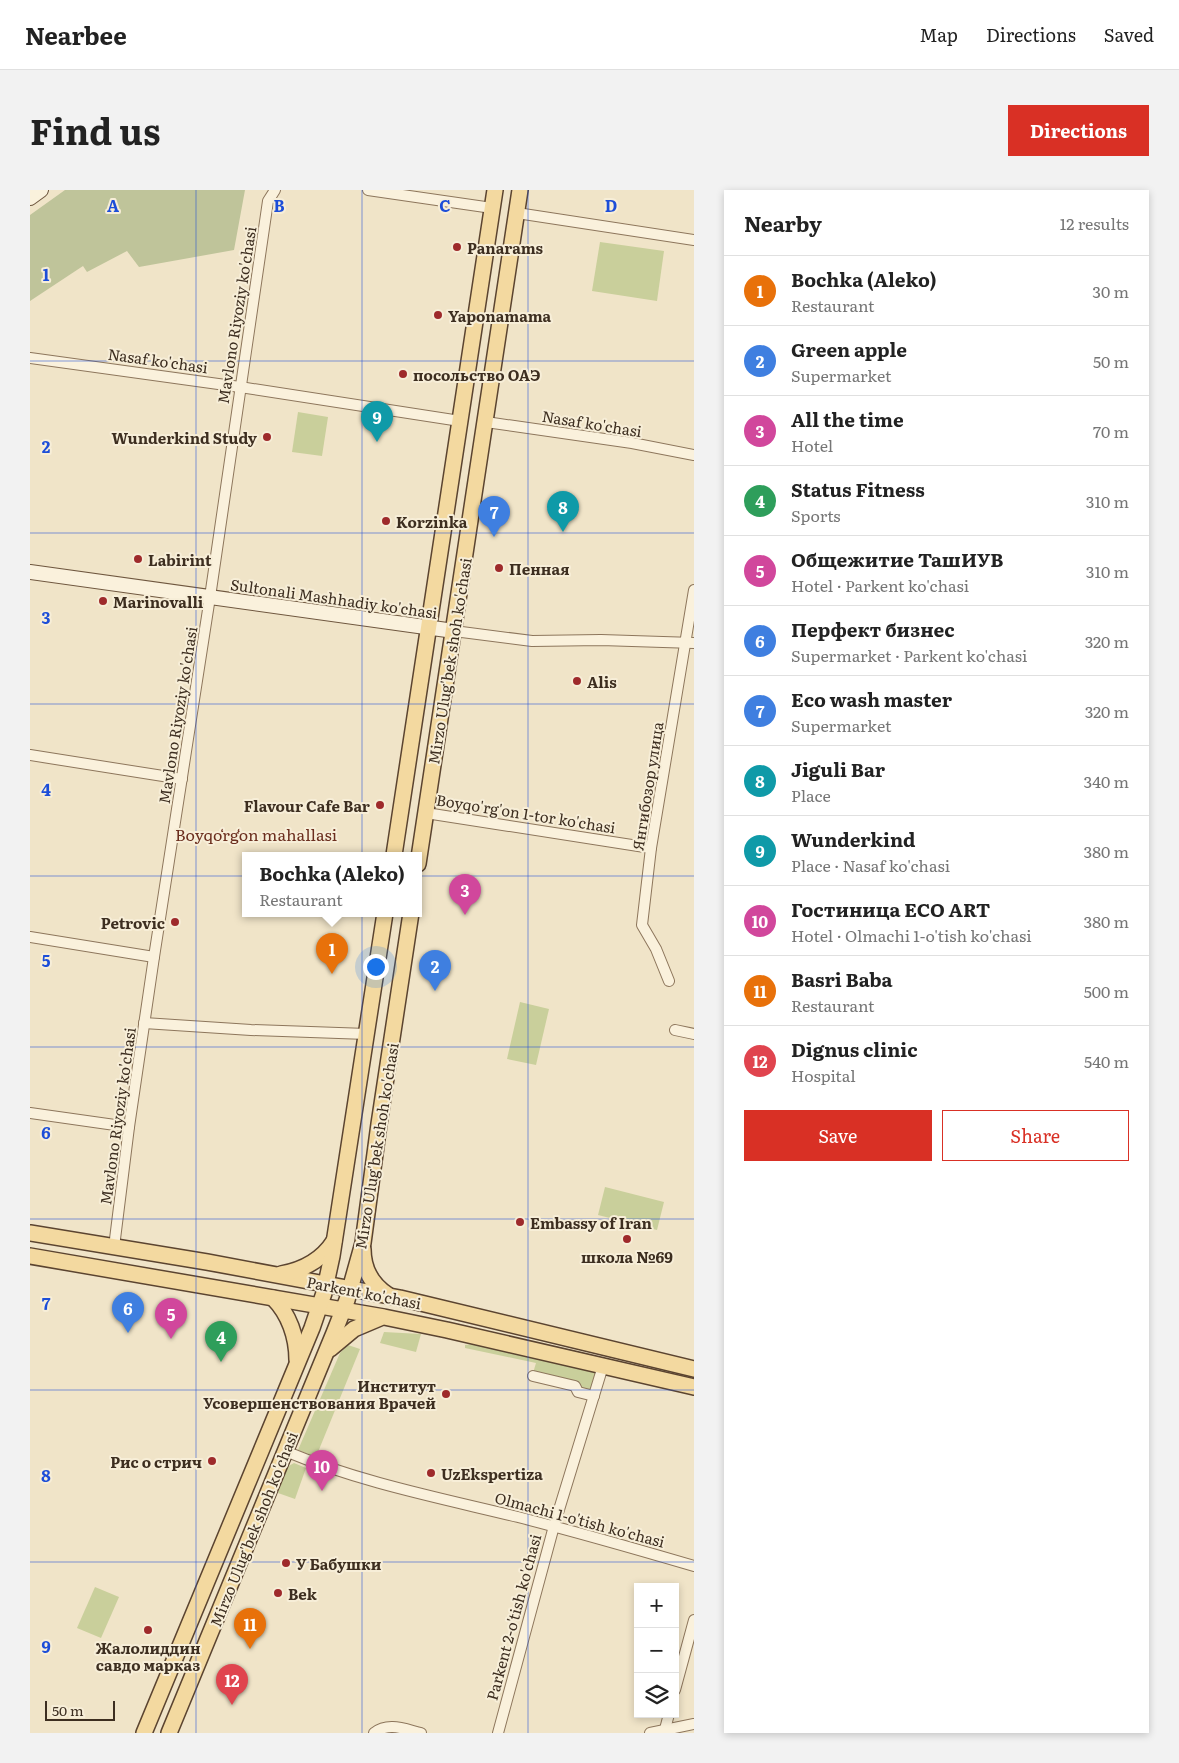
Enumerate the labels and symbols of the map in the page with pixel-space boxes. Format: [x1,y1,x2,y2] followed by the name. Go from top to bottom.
[107,193,119,217] text: A
[273,193,285,217] text: B
[439,193,451,217] text: C
[605,193,617,217] text: D
[211,225,261,405] street label: Mavlono Riyoziy ko'chasi
[467,236,544,259] place label: Panarams
[451,241,463,253] marker: Panarams
[43,262,50,286] text: 1
[448,304,552,327] place label: Yaponamama
[432,309,444,321] marker: Yaponamama
[106,342,210,378] street label: Nasaf ko'chasi
[413,363,541,386] place label: посольство ОАЭ
[397,368,409,380] marker: посольство ОАЭ
[361,401,393,442] pin: 9
[540,404,644,442] street label: Nasaf ko'chasi
[112,426,258,449] place label: Wunderkind Study
[261,431,273,443] marker: Wunderkind Study
[42,434,51,458] text: 2
[547,491,579,532] pin: 8
[478,496,510,537] pin: 7
[396,510,468,533] place label: Korzinka
[380,515,392,527] marker: Korzinka
[148,548,212,571] place label: Labirint
[132,553,144,565] marker: Labirint
[421,556,477,766] street label: Mirzo Ulug'bek shoh ko'chasi
[509,557,570,580] place label: Пенная
[493,562,505,574] marker: Пенная
[229,572,439,624] street label: Sultonali Mashhadiy ko'chasi
[113,590,204,613] place label: Marinovalli
[97,595,109,607] marker: Marinovalli
[42,605,51,629] text: 3
[152,625,202,805] street label: Mavlono Riyoziy ko'chasi
[587,670,617,693] place label: Alis
[571,675,583,687] marker: Alis
[625,719,669,852] street label: Янгибозор улица
[41,777,51,801] text: 4
[435,787,617,839] street label: Boyqo'rg'on 1-tor ko'chasi
[244,794,370,817] place label: Flavour Cafe Bar
[374,799,386,811] marker: Flavour Cafe Bar
[175,822,337,846] district label: Boyqoʻrgʻon mahallasi
[449,874,481,915] pin: 3
[101,911,165,934] place label: Petrovic
[169,916,181,928] marker: Petrovic
[316,933,348,974] pin: 1
[42,948,51,972] text: 5
[419,950,451,991] pin: 2
[363,954,389,980] your location
[93,1026,141,1206] street label: Mavlono Riyoziy ko'chasi
[348,1041,404,1251] street label: Mirzo Ulug'bek shoh ko'chasi
[41,1120,51,1144] text: 6
[530,1211,652,1234] place label: Embassy of Iran
[514,1216,526,1228] marker: Embassy of Iran
[621,1233,633,1245] marker: школа №69
[581,1245,673,1268] place label: школа №69
[305,1270,423,1314] street label: Parkent ko'chasi
[42,1291,51,1315] text: 7
[112,1292,144,1333] pin: 6
[155,1298,187,1339] pin: 5
[205,1321,237,1362] pin: 4
[203,1374,436,1414] place label: Институт Усовершенствования Врачей
[440,1388,452,1400] marker: Институт Усовершенствования Врачей
[203,1428,303,1630] street label: Mirzo Ulug'bek shoh ko'chasi
[110,1450,202,1473] place label: Рис о стрич
[306,1450,338,1491] pin: 10
[206,1455,218,1467] marker: Рис о стрич
[441,1462,543,1485] place label: UzEkspertiza
[41,1463,51,1487] text: 8
[425,1467,437,1479] marker: UzEkspertiza
[493,1485,667,1553] street label: Olmachi 1-o'tish ko'chasi
[480,1531,546,1703] street label: Parkent 2-o'tish ko'chasi
[296,1552,382,1575] place label: У Бабушки
[280,1557,292,1569] marker: У Бабушки
[288,1582,318,1605] place label: Bek
[272,1587,284,1599] marker: Bek
[234,1608,266,1649] pin: 11
[142,1624,154,1636] marker: Жалолиддин савдо марказ
[41,1634,51,1658] text: 9
[95,1636,201,1676] place label: Жалолиддин савдо марказ
[216,1664,248,1705] pin: 12
[45,1698,115,1721] scale bar

